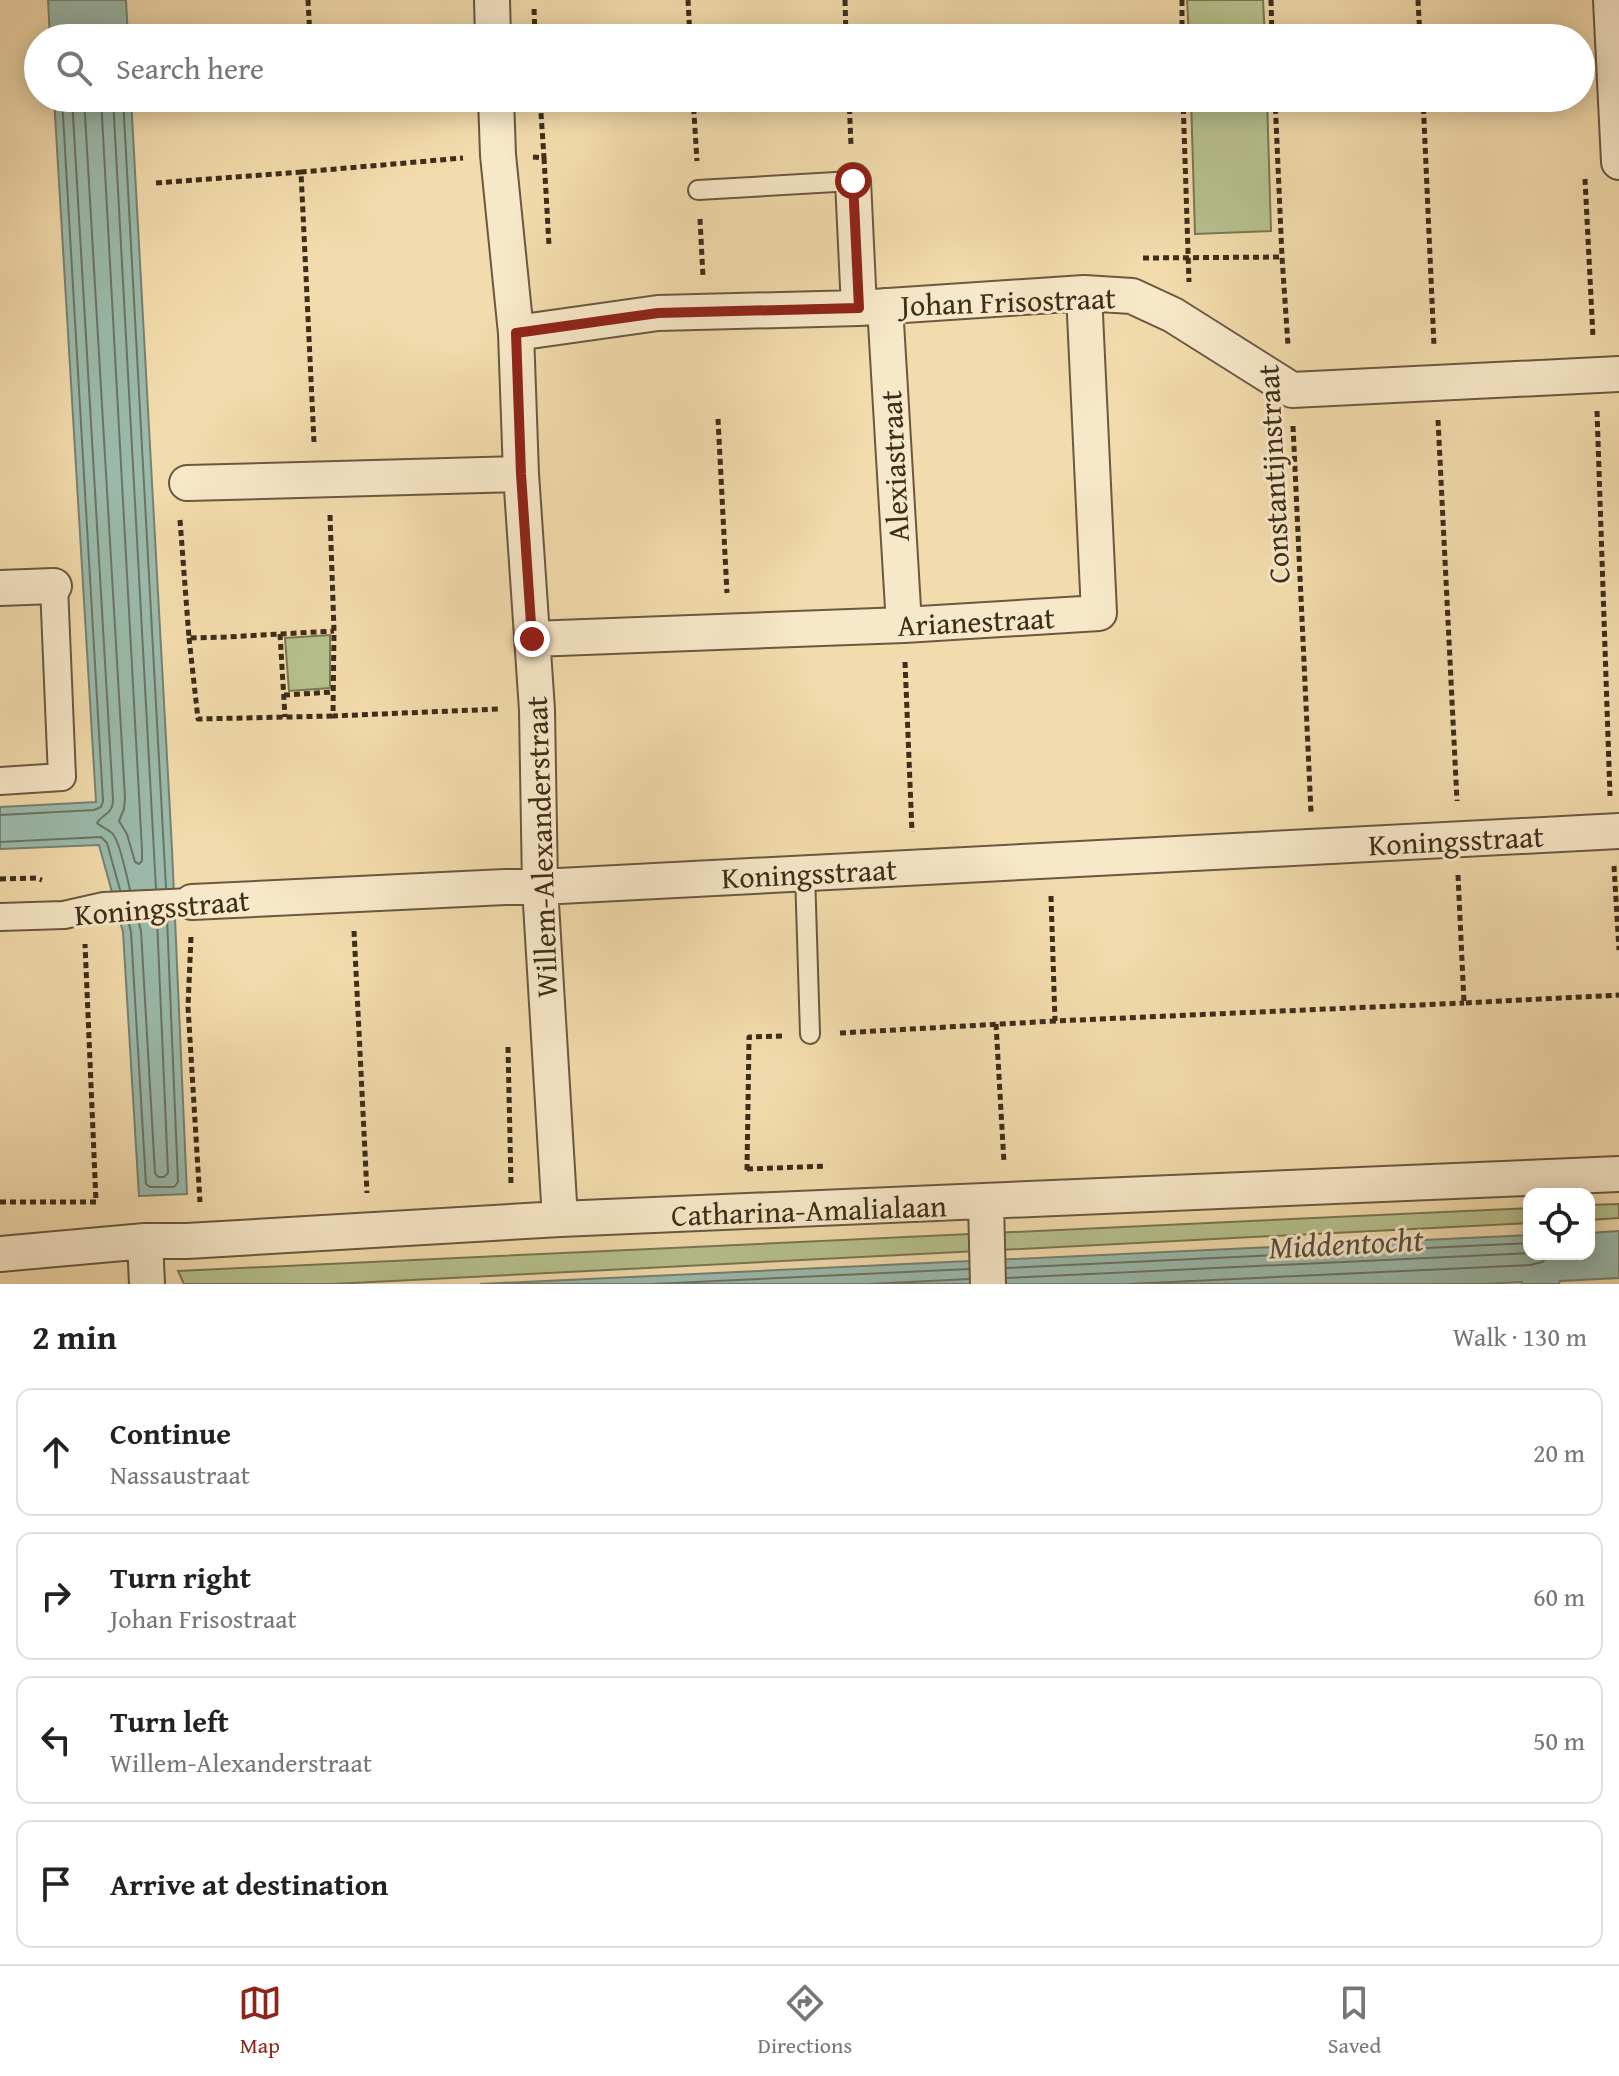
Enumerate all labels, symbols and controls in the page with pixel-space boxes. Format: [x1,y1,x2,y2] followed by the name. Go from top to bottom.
[24,24,1595,112] search box
[52,46,96,90] icon: search
[116,46,264,90] text: Search here
[835,163,871,199] route start
[896,275,1117,327] street label: Johan Frisostraat
[1245,363,1301,585] street label: Constantijnstraat
[868,389,920,543] street label: Alexiastraat
[896,595,1056,647] street label: Arianestraat
[514,621,550,657] route end
[514,695,568,999] street label: Willem-Alexanderstraat
[1367,813,1545,867] street label: Koningsstraat
[720,846,898,900] street label: Koningsstraat
[73,877,252,937] street label: Koningsstraat
[670,1183,948,1237] street label: Catharina-Amalialaan
[1523,1188,1595,1260] map controls
[1523,1188,1595,1260] button: locate
[1268,1215,1425,1271] water label: Middentocht
[32,1312,117,1361] text: 2 min
[1453,1317,1587,1356] text: Walk · 130 m
[110,1411,231,1455] text: Continue
[34,1430,78,1474] icon: ahead
[1533,1433,1585,1472] text: 20 m
[110,1455,250,1494] text: Nassaustraat
[110,1555,251,1599] text: Turn right
[34,1574,78,1618] icon: right
[1533,1577,1585,1616] text: 60 m
[110,1599,297,1638] text: Johan Frisostraat
[110,1699,229,1743] text: Turn left
[34,1718,78,1762] icon: left
[1533,1721,1585,1760] text: 50 m
[110,1743,372,1782] text: Willem-Alexanderstraat
[34,1862,78,1906] icon: arrive
[110,1862,388,1906] text: Arrive at destination
[238,1981,282,2061] tab: Map
[758,1981,852,2061] tab: Directions
[1328,1981,1381,2061] tab: Saved

